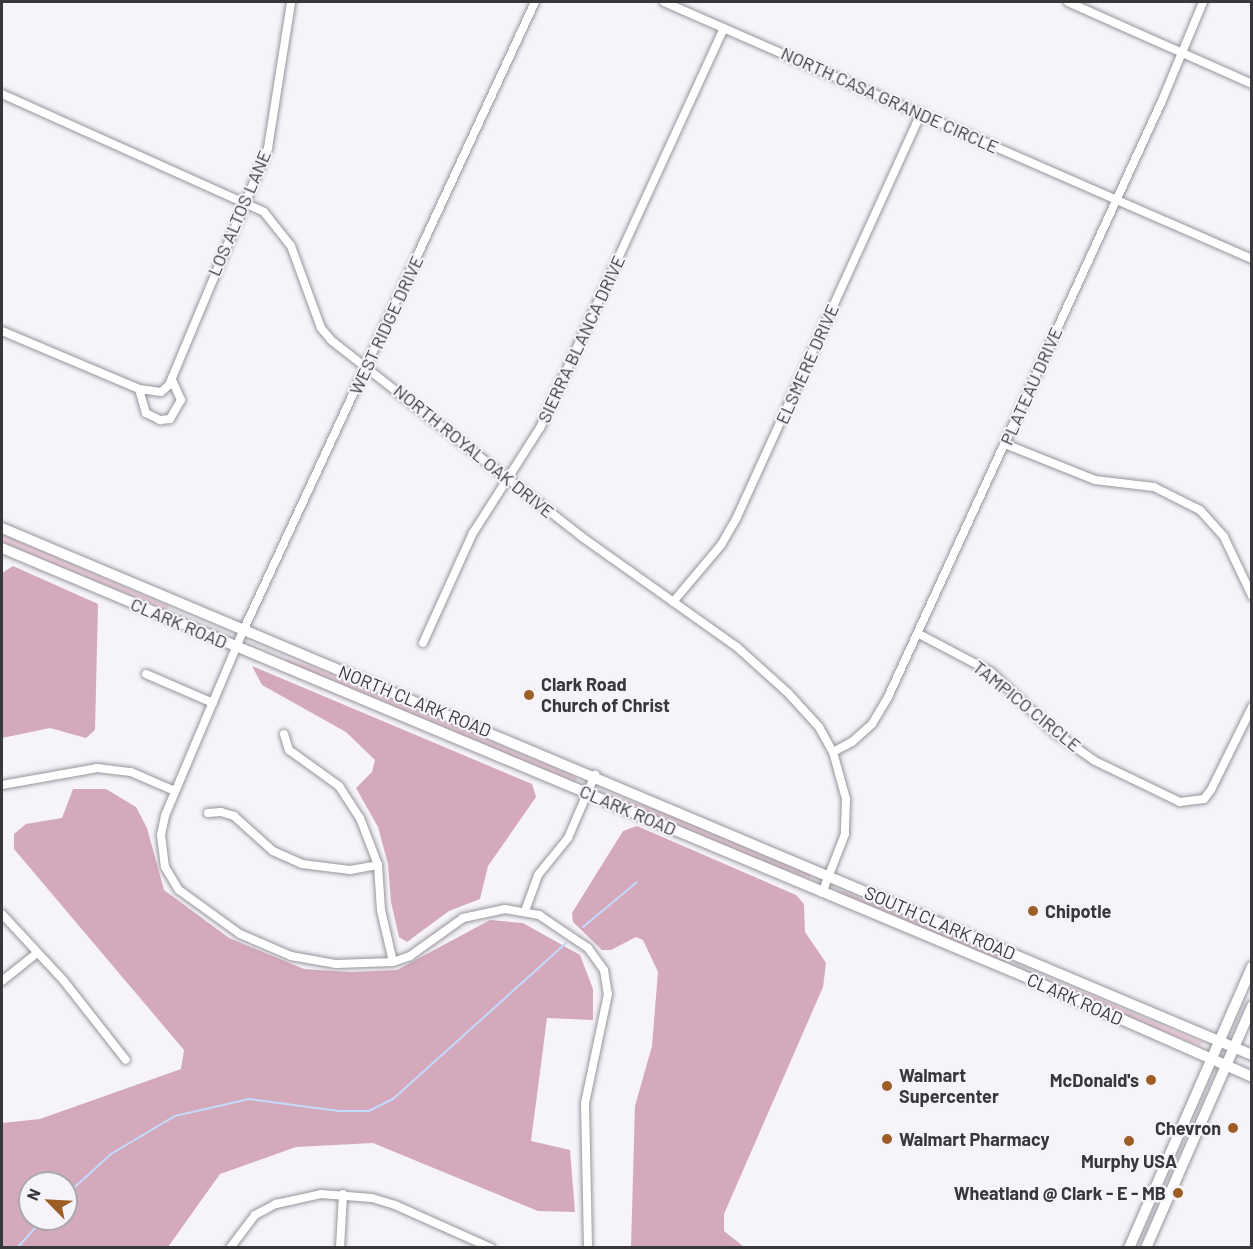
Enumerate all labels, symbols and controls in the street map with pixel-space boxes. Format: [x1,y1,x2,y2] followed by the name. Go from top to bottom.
[778,42,1002,158] street label: NORTH CASA GRANDE CIRCLE
[203,147,275,279] street label: LOS ALTOS LANE
[344,252,428,398] street label: WEST RIDGE DRIVE
[533,252,629,426] street label: SIERRA BLANCA DRIVE
[771,301,843,427] street label: ELSMERE DRIVE
[995,324,1067,448] street label: PLATEAU DRIVE
[389,380,559,522] street label: NORTH ROYAL OAK DRIVE
[128,593,230,653] street label: CLARK ROAD
[969,656,1085,756] street label: TAMPICO CIRCLE
[336,661,494,741] street label: NORTH CLARK ROAD
[541,674,670,716] place label: Clark Road Church of Christ
[522,688,536,702] marker: Clark Road Church of Christ
[577,780,679,840] street label: CLARK ROAD
[861,881,1019,965] street label: SOUTH CLARK ROAD
[1045,900,1111,922] place label: Chipotle
[1026,904,1040,918] marker: Chipotle
[1024,968,1126,1030] street label: CLARK ROAD
[899,1065,999,1108] place label: Walmart Supercenter
[1050,1069,1139,1091] place label: McDonald's
[1144,1073,1158,1087] marker: McDonald's
[880,1079,894,1093] marker: Walmart Supercenter
[1155,1117,1221,1139] place label: Chevron
[1226,1121,1240,1135] marker: Chevron
[899,1128,1050,1150] place label: Walmart Pharmacy
[880,1132,894,1146] marker: Walmart Pharmacy
[1122,1134,1136,1148] marker: Murphy USA
[1081,1150,1177,1172] place label: Murphy USA
[18,1171,78,1231] north arrow
[954,1182,1166,1204] place label: Wheatland @ Clark - E - MB
[22,1186,44,1203] text: N
[1171,1186,1185,1200] marker: Wheatland @ Clark - E - MB

